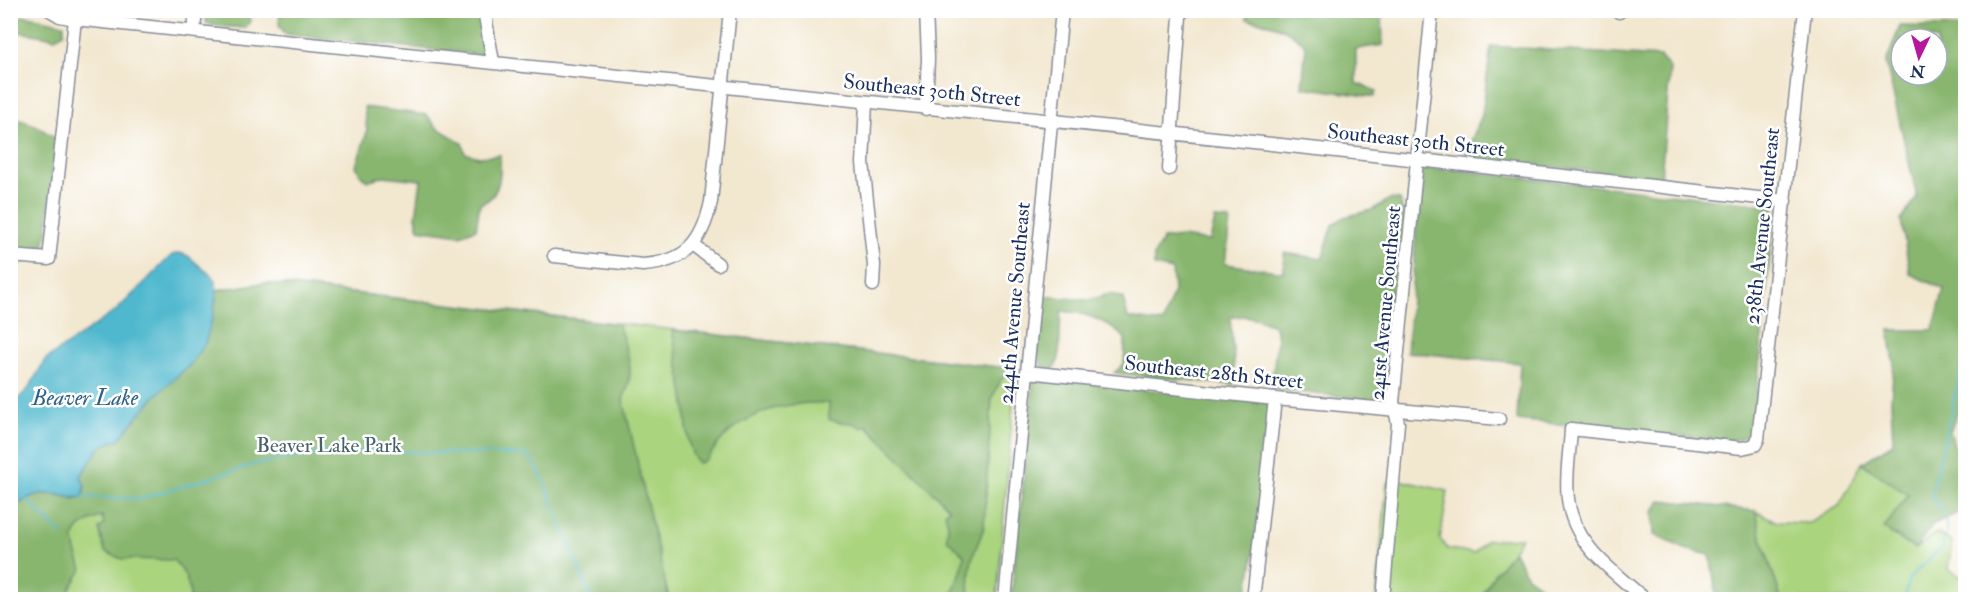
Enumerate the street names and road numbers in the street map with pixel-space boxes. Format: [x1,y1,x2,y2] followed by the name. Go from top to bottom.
[842,68,1022,113] street label: Southeast 30th Street
[1326,118,1506,163] street label: Southeast 30th Street
[1739,126,1786,326] street label: 238th Avenue Southeast
[992,201,1037,405] street label: 244th Avenue Southeast
[1364,205,1407,401] street label: 241st Avenue Southeast
[1123,350,1305,395] street label: Southeast 28th Street

